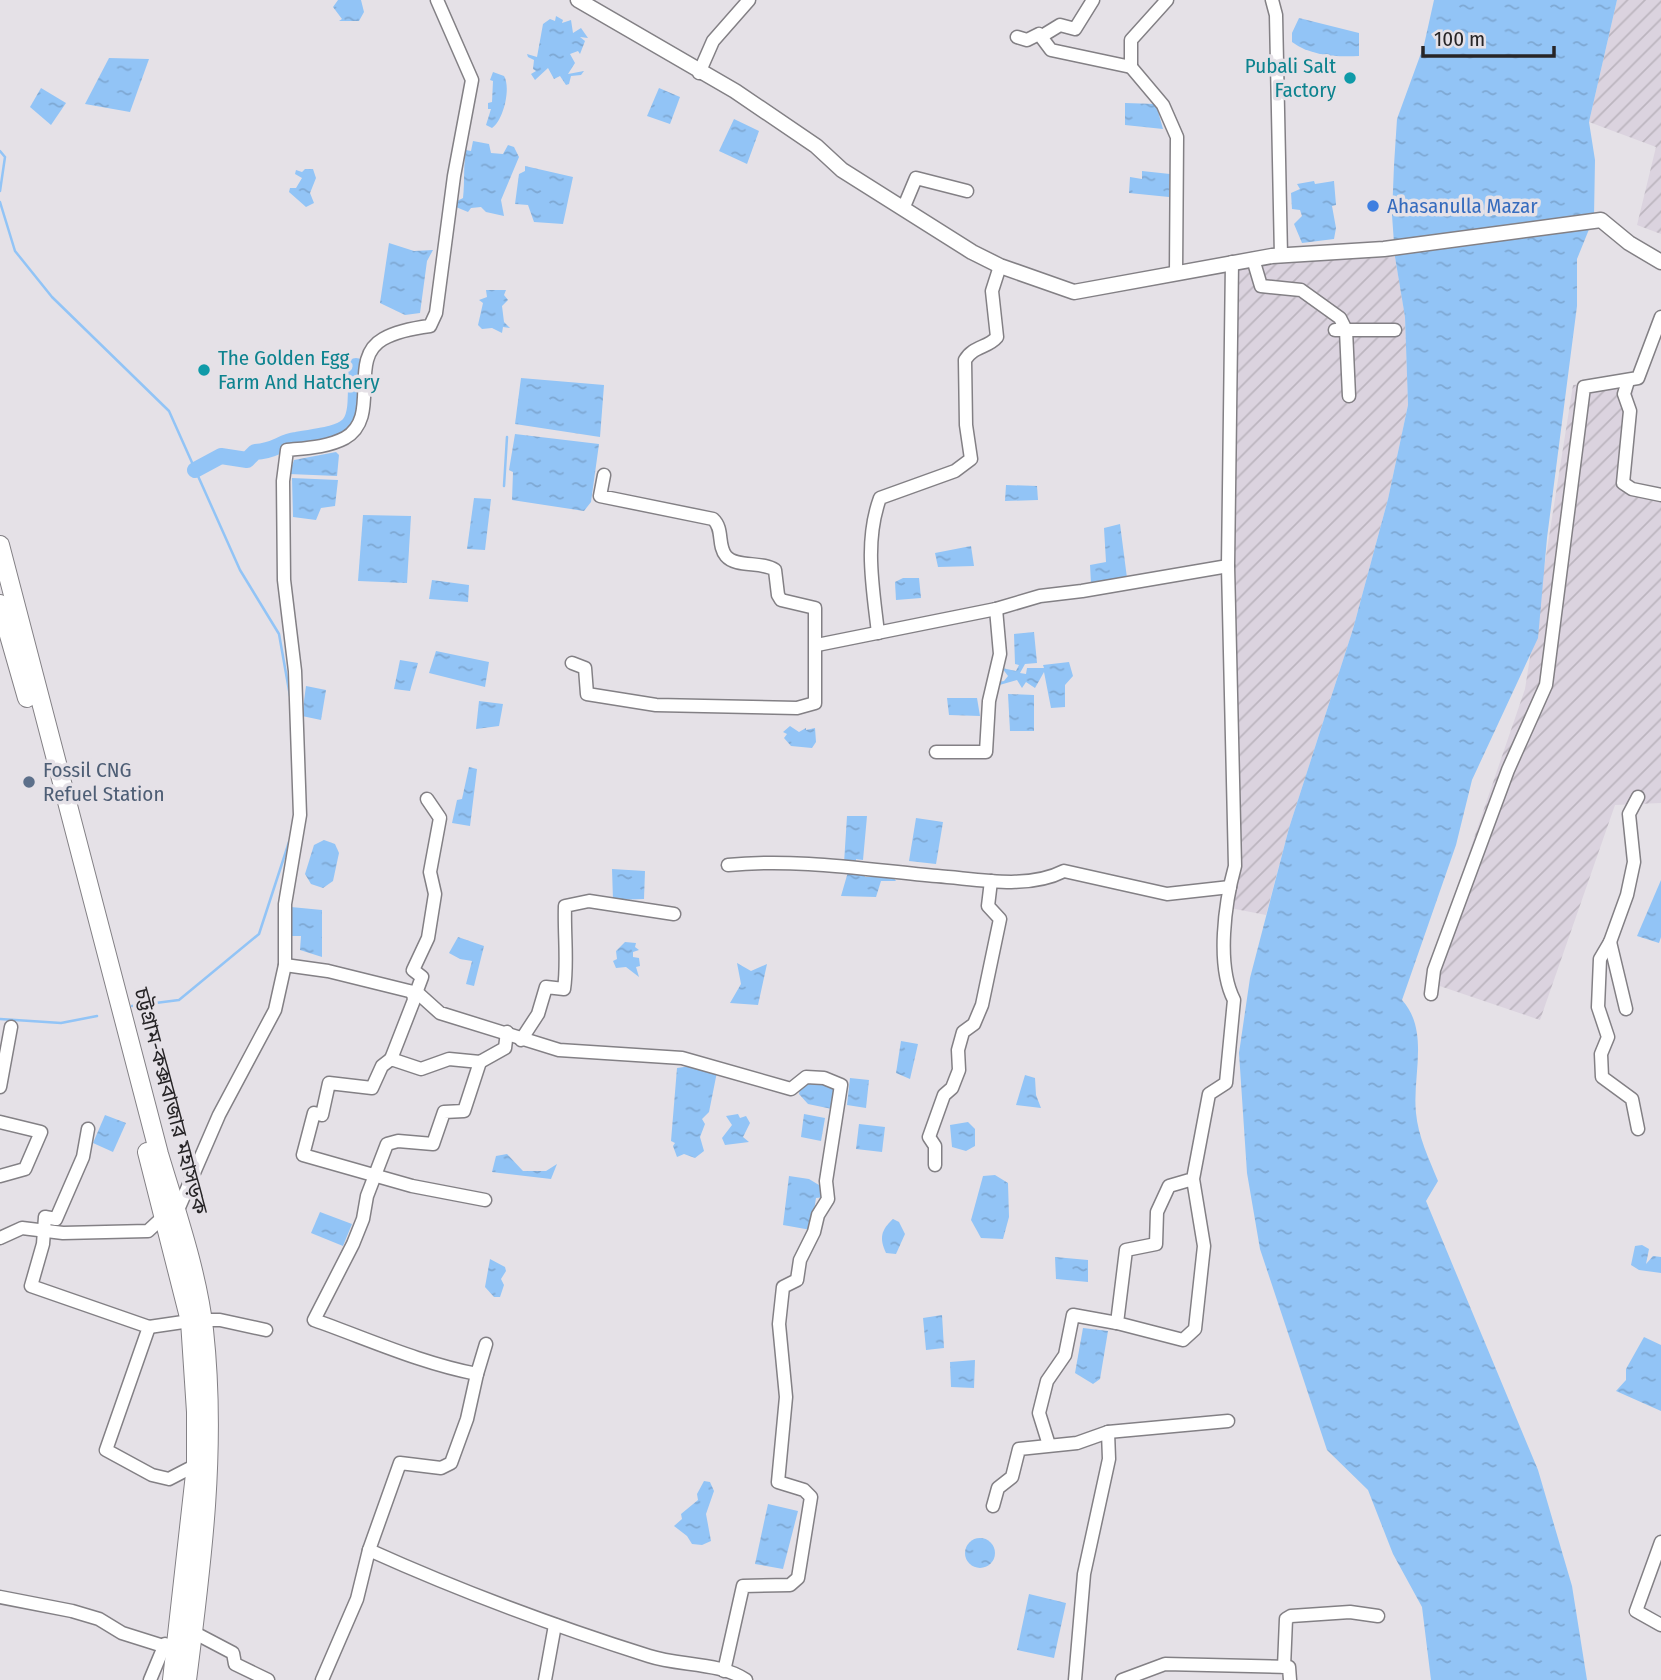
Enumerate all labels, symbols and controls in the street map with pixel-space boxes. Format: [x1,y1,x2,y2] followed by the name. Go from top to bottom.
[1423,14,1554,58] scale bar
[1434,26,1485,52] text: 100 m
[1245,53,1337,103] place label: Pubali Salt Factory
[1342,70,1358,86] marker: Pubali Salt Factory
[1387,193,1538,219] place label: Ahasanulla Mazar
[1365,198,1381,214] marker: Ahasanulla Mazar
[218,345,380,395] place label: The Golden Egg Farm And Hatchery
[196,362,212,378] marker: The Golden Egg Farm And Hatchery
[43,757,164,807] place label: Fossil CNG Refuel Station
[21,774,37,790] marker: Fossil CNG Refuel Station
[128,984,214,1218] street label: চট্টগ্রাম-কক্সবাজার মহাসড়ক

